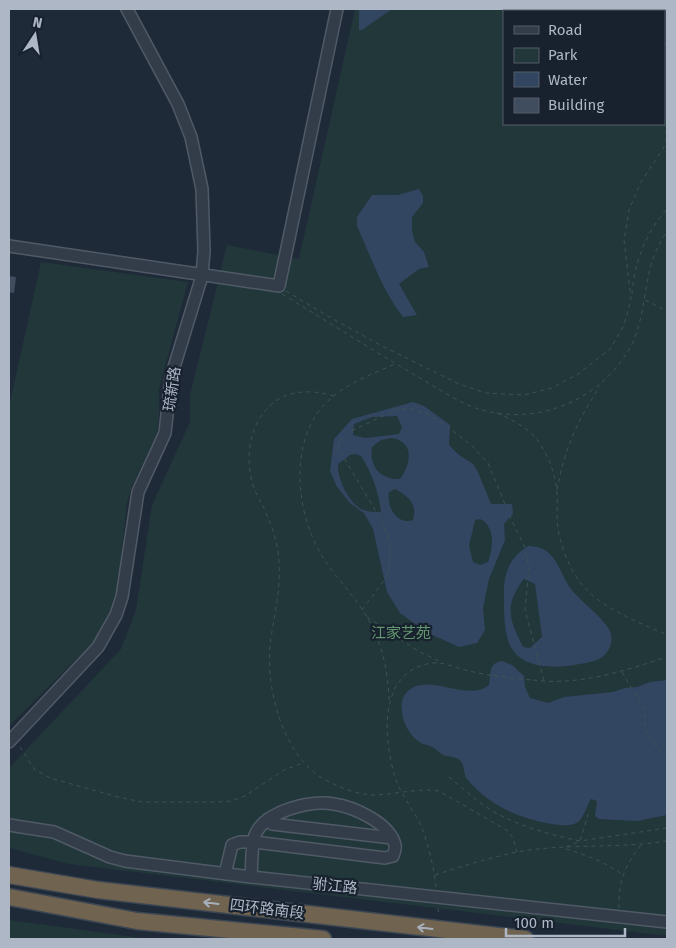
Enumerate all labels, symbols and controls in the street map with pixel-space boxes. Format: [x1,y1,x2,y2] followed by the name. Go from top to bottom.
[10,10,60,60] north arrow
[503,10,666,125] legend
[31,13,44,32] text: N
[548,21,583,39] text: Road
[548,46,578,64] text: Park
[548,71,587,89] text: Water
[548,96,604,114] text: Building
[160,365,184,413] street label: 琉新路
[371,624,431,642] park label: 江家艺苑
[312,875,358,897] street label: 驸江路
[229,895,305,923] street label: 四环路南段
[203,898,219,908] one-way arrow
[506,906,625,938] scale bar
[514,914,554,932] text: 100 m
[417,923,433,933] one-way arrow

